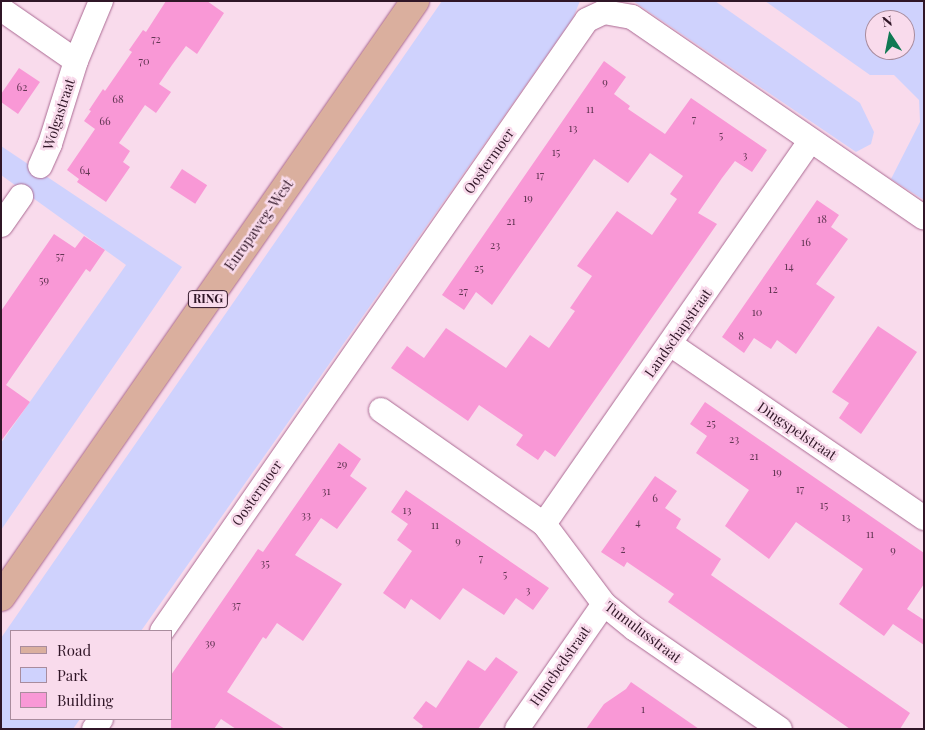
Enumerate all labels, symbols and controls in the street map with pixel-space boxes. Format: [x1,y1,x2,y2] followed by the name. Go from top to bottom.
[865,10,915,60] north arrow
[880,10,894,31] text: N
[151,32,161,46] house number: 72
[138,54,150,68] house number: 70
[602,75,608,89] house number: 9
[40,76,78,152] street label: Wolgastraat
[17,80,27,94] house number: 62
[112,92,124,106] house number: 68
[586,102,594,116] house number: 11
[692,112,696,126] house number: 7
[99,114,111,128] house number: 66
[569,121,577,135] house number: 13
[460,125,518,197] street label: Oostermoer
[719,128,723,142] house number: 5
[552,145,560,159] house number: 15
[743,148,747,162] house number: 3
[79,163,91,177] house number: 64
[536,168,544,182] house number: 17
[221,176,297,274] street label: Europaweg-West
[523,191,533,205] house number: 19
[817,212,827,226] house number: 18
[506,214,516,228] house number: 21
[801,235,811,249] house number: 16
[490,238,500,252] house number: 23
[55,249,65,263] house number: 57
[784,259,794,273] house number: 14
[474,261,484,275] house number: 25
[39,273,49,287] house number: 59
[768,282,778,296] house number: 12
[458,284,468,298] house number: 27
[641,285,715,381] street label: Landschapstraat
[187,290,229,308] road number: RING
[752,305,762,319] house number: 10
[738,329,744,343] house number: 8
[754,398,840,464] street label: Dingspelstraat
[706,416,716,430] house number: 25
[729,432,739,446] house number: 23
[749,449,759,463] house number: 21
[228,457,286,529] street label: Oostermoer
[337,457,347,471] house number: 29
[772,465,782,479] house number: 19
[796,482,804,496] house number: 17
[321,484,331,498] house number: 31
[652,491,658,505] house number: 6
[820,498,828,512] house number: 15
[403,503,411,517] house number: 13
[301,508,311,522] house number: 33
[842,510,850,524] house number: 13
[635,515,641,529] house number: 4
[431,518,439,532] house number: 11
[866,527,874,541] house number: 11
[455,534,461,548] house number: 9
[620,542,626,556] house number: 2
[890,543,896,557] house number: 9
[479,551,483,565] house number: 7
[260,556,270,570] house number: 35
[503,567,507,581] house number: 5
[526,583,530,597] house number: 3
[231,598,241,612] house number: 37
[602,598,684,666] street label: Tumulusstraat
[526,623,594,709] street label: Hunebedstraat
[10,630,172,720] legend
[205,636,215,650] house number: 39
[57,640,91,660] text: Road
[57,665,88,685] text: Park
[57,690,113,710] text: Building
[641,702,645,716] house number: 1

